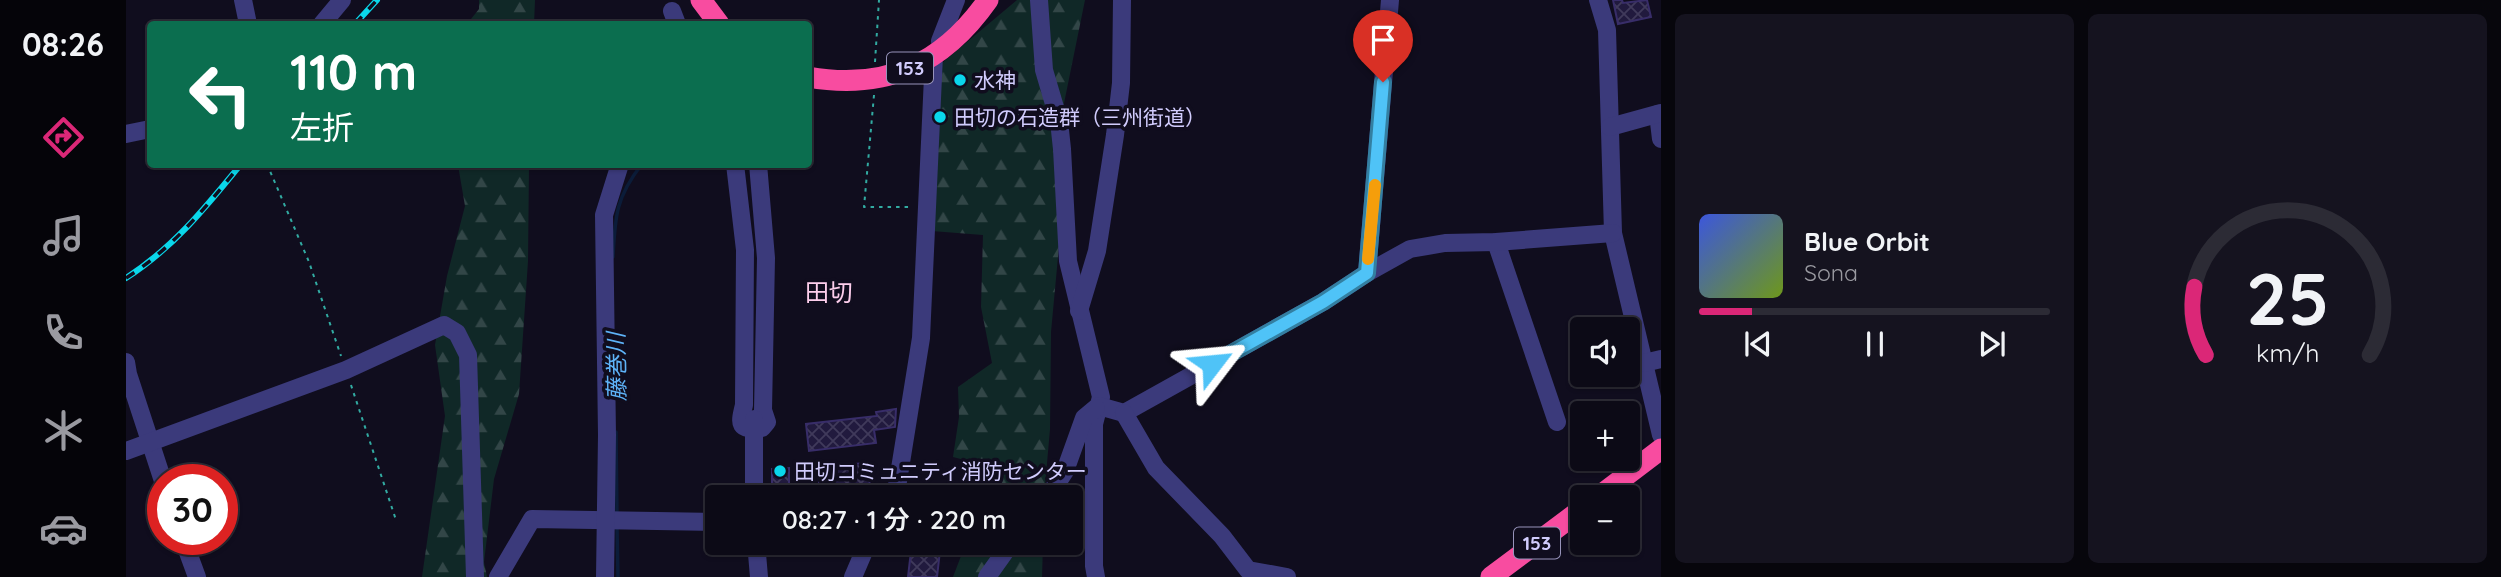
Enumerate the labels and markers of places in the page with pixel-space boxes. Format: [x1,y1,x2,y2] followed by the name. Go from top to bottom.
[1353,10,1413,82] pin
[974,67,1016,93] place label: 水神
[952,72,968,88] marker: 水神
[954,104,1206,130] place label: 田切の石造群（三州街道）
[932,109,948,125] marker: 田切の石造群（三州街道）
[794,458,1087,484] place label: 田切コミュニティ消防センター
[772,463,788,479] marker: 田切コミュニティ消防センター

